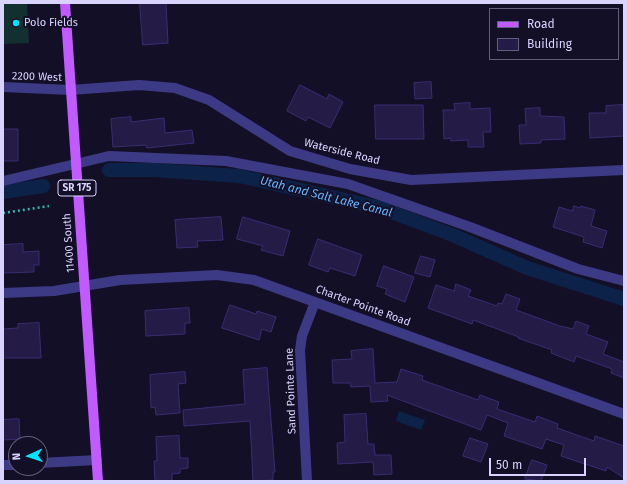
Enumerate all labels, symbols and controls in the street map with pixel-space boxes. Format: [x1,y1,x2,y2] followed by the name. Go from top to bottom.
[489,8,619,60] legend
[24,16,78,30] place label: Polo Fields
[527,17,555,31] text: Road
[11,18,21,28] marker: Polo Fields
[527,37,572,51] text: Building
[12,70,62,84] street label: 2200 West
[303,136,381,168] street label: Waterside Road
[258,174,394,220] water label: Utah and Salt Lake Canal
[58,180,96,196] road number: SR 175
[60,213,78,273] street label: 11400 South
[314,283,412,329] street label: Charter Pointe Road
[283,348,299,434] street label: Sand Pointe Lane
[8,436,48,476] north arrow
[491,450,588,476] scale bar
[10,453,23,461] text: N
[496,458,522,472] text: 50 m

